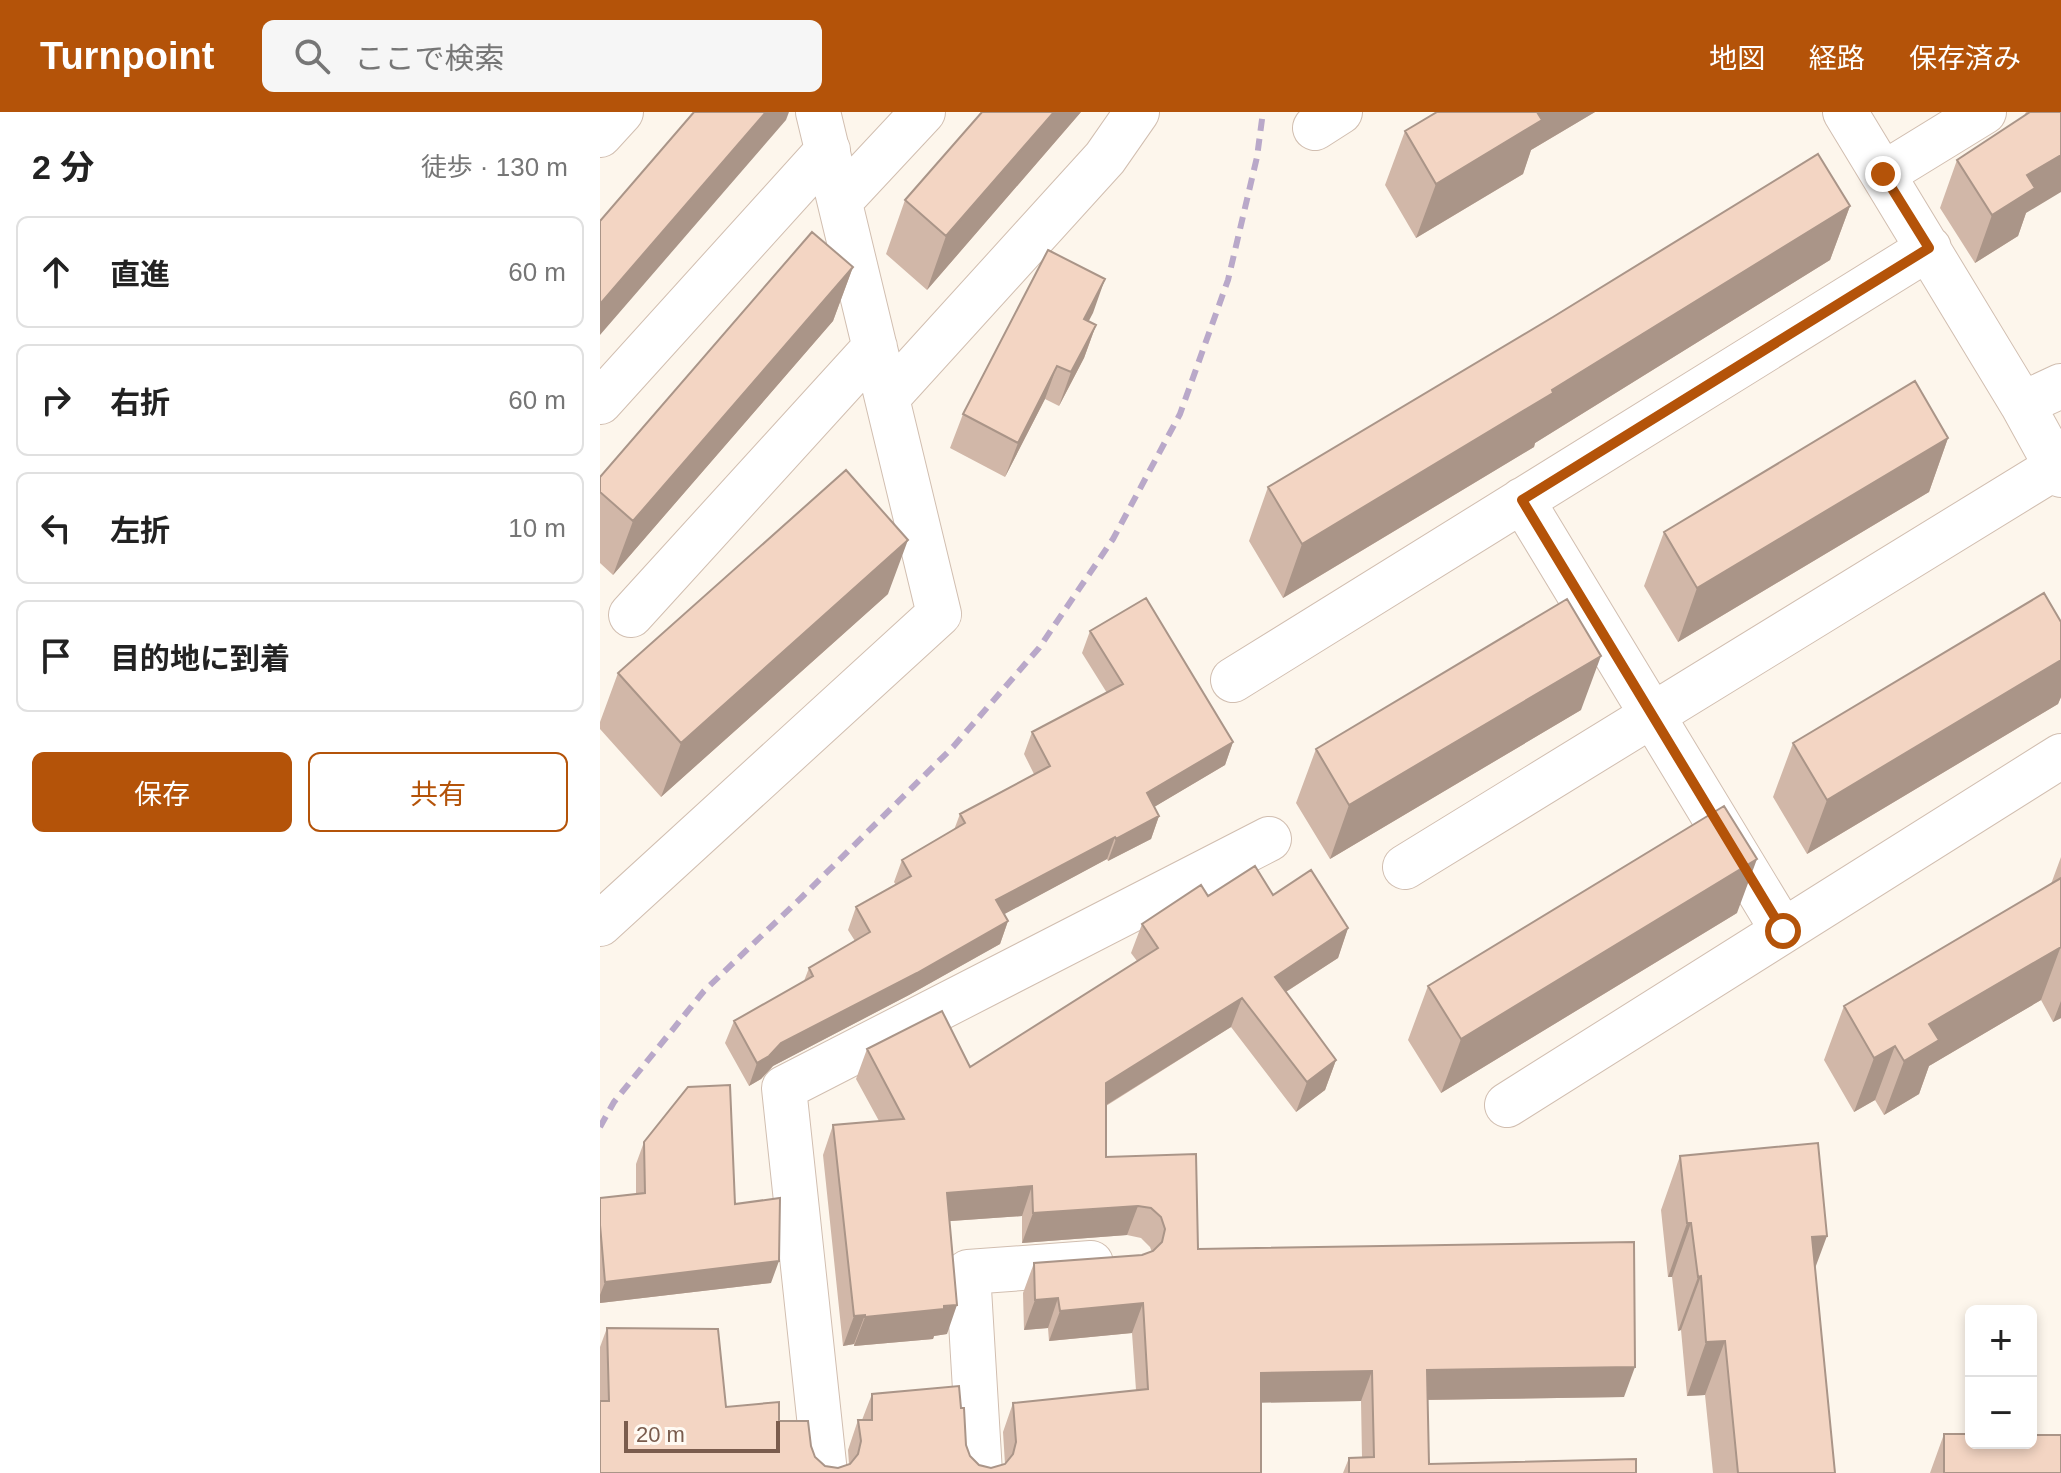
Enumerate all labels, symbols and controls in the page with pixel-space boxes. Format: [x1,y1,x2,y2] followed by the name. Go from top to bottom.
[262,20,822,92] search box
[290,34,334,78] icon: search
[40,35,214,77] text: Turnpoint
[354,42,504,75] text: ここで検索
[1709,43,1765,74] text: 地図
[1809,43,1865,74] text: 経路
[1909,43,2021,74] text: 保存済み
[32,148,94,186] text: 2 分
[421,152,568,182] text: 徒歩 · 130 m
[1865,156,1901,192] route end
[34,250,78,294] icon: ahead
[508,257,566,287] text: 60 m
[110,258,170,291] text: 直進
[34,378,78,422] icon: right
[508,385,566,415] text: 60 m
[110,386,170,419] text: 右折
[34,506,78,550] icon: left
[508,513,566,543] text: 10 m
[110,514,170,547] text: 左折
[34,634,78,678] icon: arrive
[110,642,290,675] text: 目的地に到着
[32,752,292,832] button: 保存
[308,752,568,832] button: 共有
[1765,913,1801,949] route start
[1965,1305,2037,1449] map controls
[1965,1305,2037,1377] button: +
[1965,1377,2037,1449] button: −
[624,1417,780,1453] scale bar
[636,1422,685,1447] text: 20 m

